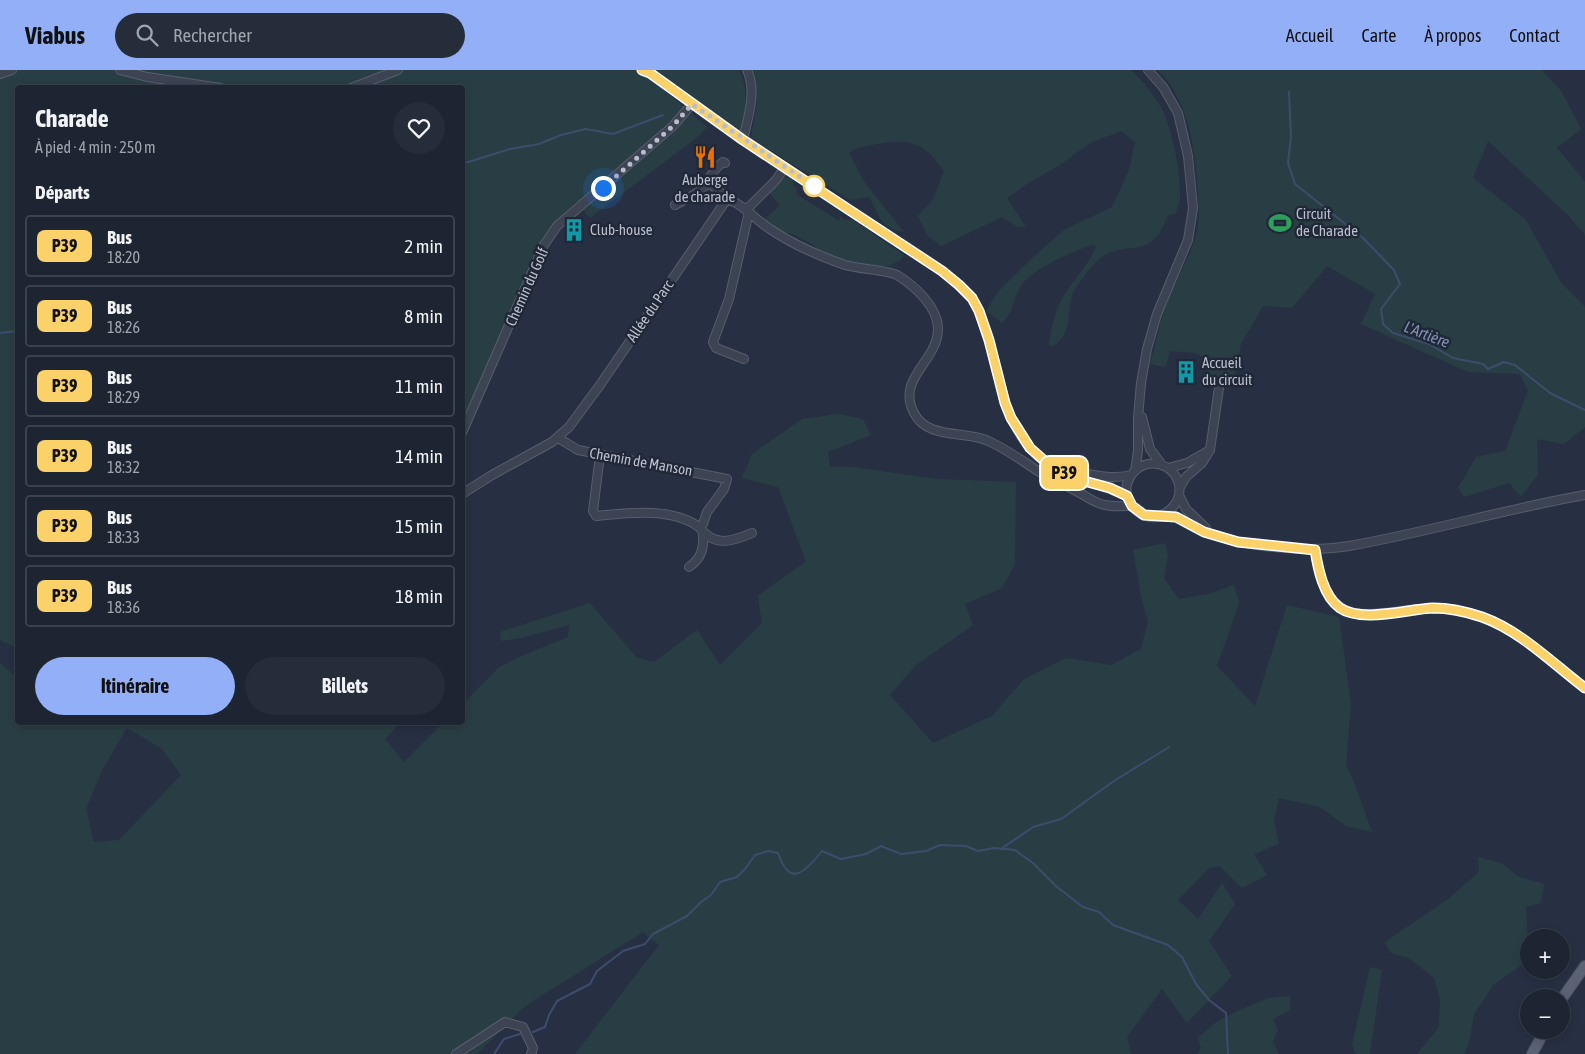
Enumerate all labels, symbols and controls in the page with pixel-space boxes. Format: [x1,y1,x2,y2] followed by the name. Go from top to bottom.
[115,13,465,58] search box
[133,21,161,49] icon: search
[25,22,85,49] text: Viabus
[173,24,252,46] text: Rechercher
[1286,25,1334,46] text: Accueil
[1362,25,1396,46] text: Carte
[1424,25,1481,46] text: À propos
[1509,25,1560,46] text: Contact
[393,102,445,154] button: heart
[35,105,109,132] text: Charade
[35,138,156,156] text: À pied · 4 min · 250 m
[692,144,718,170] restaurant icon: Auberge de charade
[675,171,736,205] place label: Auberge de charade
[803,175,825,197] unlabelled marker
[591,176,616,201] your location
[35,181,90,203] text: Départs
[1296,205,1358,239] place label: Circuit de Charade
[1267,210,1293,236] sports icon: Circuit de Charade
[561,217,587,243] building icon: Club-house
[590,221,653,238] place label: Club-house
[107,226,132,248] text: Bus
[52,235,77,256] text: P39
[404,235,443,257] text: 2 min
[502,245,551,329] street label: Chemin du Golf
[107,248,140,266] text: 18:20
[623,276,677,345] street label: Allée du Parc
[107,296,132,318] text: Bus
[52,305,77,326] text: P39
[404,305,443,327] text: 8 min
[1402,317,1452,351] water label: L'Artière
[107,318,140,336] text: 18:26
[1202,354,1252,388] place label: Accueil du circuit
[1173,359,1199,385] building icon: Accueil du circuit
[107,366,132,388] text: Bus
[52,375,77,396] text: P39
[395,375,443,397] text: 11 min
[107,388,140,406] text: 18:29
[107,436,132,458] text: Bus
[588,444,694,479] street label: Chemin de Manson
[52,445,77,466] text: P39
[395,445,443,467] text: 14 min
[1035,457,1093,489] line badge: P39
[107,458,140,476] text: 18:32
[1051,462,1077,483] text: P39
[107,506,132,528] text: Bus
[52,515,77,536] text: P39
[395,515,443,537] text: 15 min
[107,528,140,546] text: 18:33
[107,576,132,598] text: Bus
[52,585,77,606] text: P39
[395,585,443,607] text: 18 min
[107,598,140,616] text: 18:36
[35,657,235,715] button: Itinéraire
[245,657,445,715] button: Billets
[1520,929,1570,1039] map controls
[1520,929,1570,979] button: +
[1520,989,1570,1039] button: −

